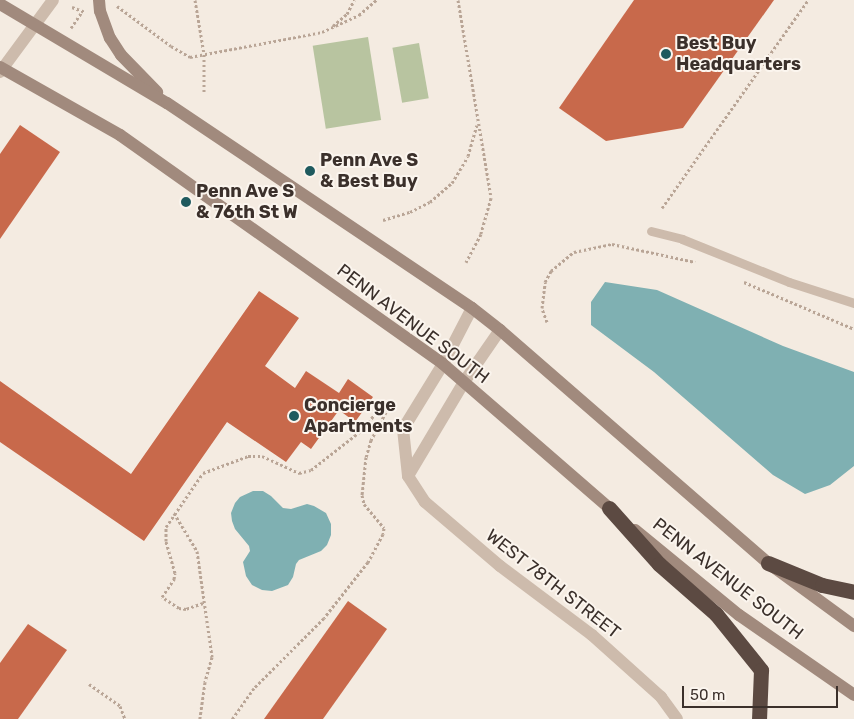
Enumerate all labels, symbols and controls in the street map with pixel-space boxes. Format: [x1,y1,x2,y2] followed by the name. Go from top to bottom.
[676,33,801,76] place label: Best Buy Headquarters
[660,48,672,60] marker: Best Buy Headquarters
[320,150,419,192] place label: Penn Ave S & Best Buy
[304,165,316,177] marker: Penn Ave S & Best Buy
[196,181,298,223] place label: Penn Ave S & 76th St W
[180,196,192,208] marker: Penn Ave S & 76th St W
[332,260,494,388] street label: PENN AVENUE SOUTH
[304,395,412,438] place label: Concierge Apartments
[288,410,300,422] marker: Concierge Apartments
[648,513,808,645] street label: PENN AVENUE SOUTH
[481,525,625,643] street label: WEST 78TH STREET
[684,676,840,708] scale bar
[690,686,725,704] text: 50 m

